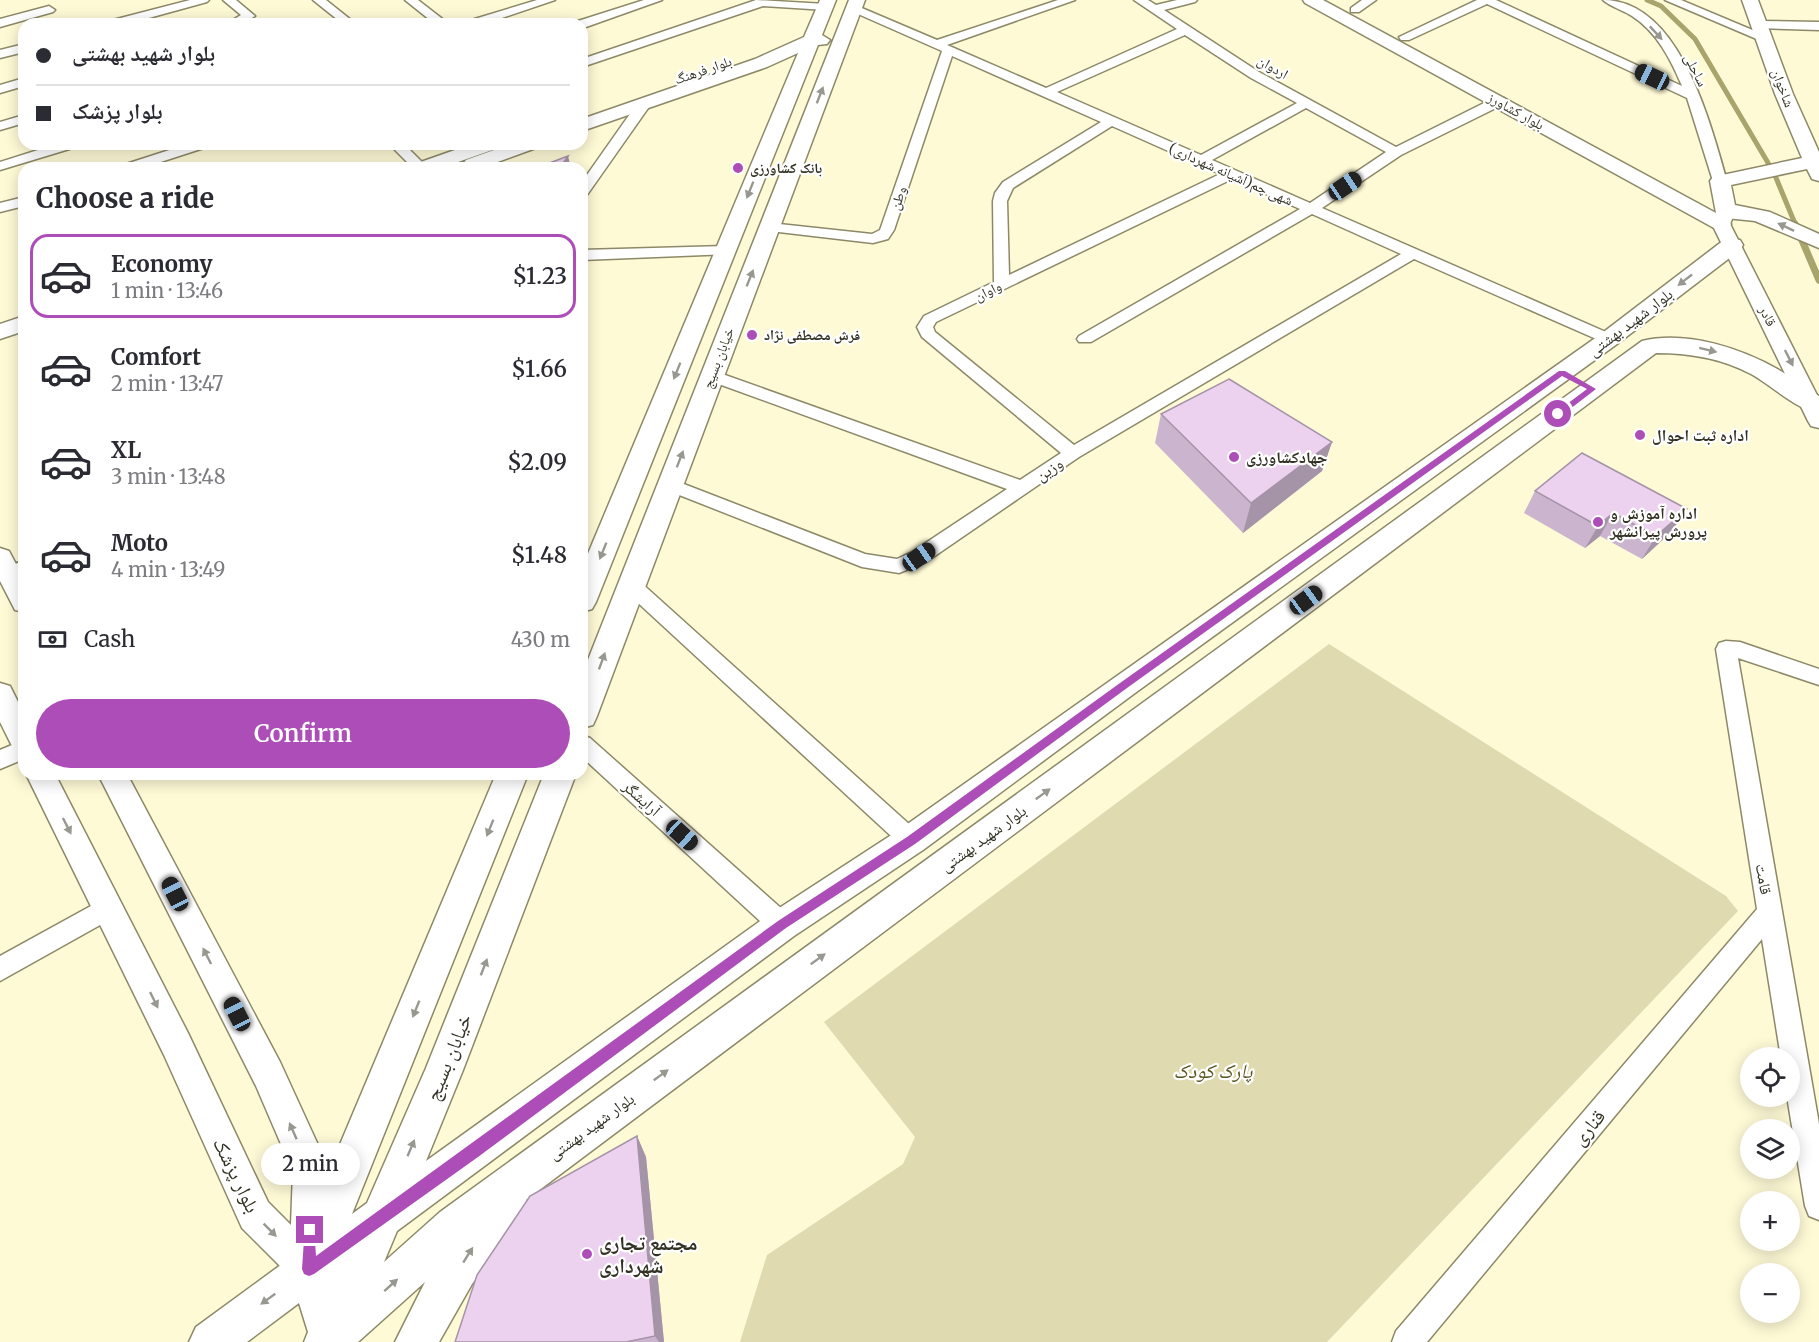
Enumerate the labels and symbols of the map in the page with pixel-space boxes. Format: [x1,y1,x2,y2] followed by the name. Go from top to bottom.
[1649,25,1662,40] one-way arrow
[1680,50,1712,90] street label: ساحلی
[1254,51,1292,83] street label: اردوان
[672,52,734,88] street label: بلوار فرهنگ
[1632,61,1672,93] car
[1767,66,1799,110] street label: شاخوان
[815,86,825,104] one-way arrow
[1484,88,1548,134] street label: بلوار کشاورز
[1166,139,1296,210] street label: شهی چم(آشیانه شهرداری)
[750,159,822,177] place label: بانک کشاورزی
[731,161,745,175] marker: بانک کشاورزی
[1325,168,1365,204] car
[745,181,754,199] one-way arrow
[886,184,910,212] street label: وطن
[1776,222,1794,232] one-way arrow
[745,268,755,286] one-way arrow
[1678,274,1693,286] one-way arrow
[971,277,1005,305] street label: واوان
[1584,284,1677,361] street label: بلوار شهید بهشتی
[1755,302,1781,329] street label: قادر
[698,325,739,391] street label: خیابان بسیج
[764,326,860,344] place label: فرش مصطفی نژاد
[745,328,759,342] marker: فرش مصطفی نژاد
[1698,346,1717,356] one-way arrow
[1784,350,1794,367] one-way arrow
[672,362,682,380] one-way arrow
[1544,400,1571,427] route start
[1652,425,1749,445] place label: اداره ثبت احوال
[1633,428,1647,442] marker: اداره ثبت احوال
[1246,447,1327,467] place label: جهادکشاورزی
[675,450,685,468] one-way arrow
[1227,450,1241,464] marker: جهادکشاورزی
[1032,453,1067,486] street label: وزین
[1609,503,1707,541] place label: اداره آموزش و پرورش پیرانشهر
[1591,515,1605,529] marker: اداره آموزش و پرورش پیرانشهر
[899,539,939,575] car
[598,542,607,560] one-way arrow
[1286,582,1326,618] car
[597,652,607,670] one-way arrow
[618,775,666,821] street label: آرایشگر
[1034,788,1050,800] one-way arrow
[936,800,1030,877] street label: بلوار شهید بهشتی
[663,816,701,854] car
[62,818,72,835] one-way arrow
[485,819,494,837] one-way arrow
[1751,862,1777,896] street label: قامت
[159,874,191,914] car
[202,947,211,964] one-way arrow
[810,953,826,966] one-way arrow
[479,958,489,976] one-way arrow
[150,992,159,1009] one-way arrow
[221,994,253,1034] car
[411,1000,421,1018] one-way arrow
[419,1010,478,1104] street label: خیابان بسیج
[1174,1058,1253,1083] park label: پارک کودک
[653,1069,669,1081] one-way arrow
[544,1088,638,1165] street label: بلوار شهید بهشتی
[1566,1104,1610,1150] street label: قناری
[288,1122,297,1139] one-way arrow
[208,1133,266,1217] street label: بلوار پزشک
[407,1139,416,1157] one-way arrow
[260,1143,360,1185] callout: 2 min
[296,1216,323,1243] route end
[262,1222,276,1236] one-way arrow
[599,1230,697,1278] place label: مجتمع تجاری شهرداری
[462,1247,473,1263] one-way arrow
[580,1247,594,1261] marker: مجتمع تجاری شهرداری
[383,1279,398,1292] one-way arrow
[260,1293,276,1306] one-way arrow

